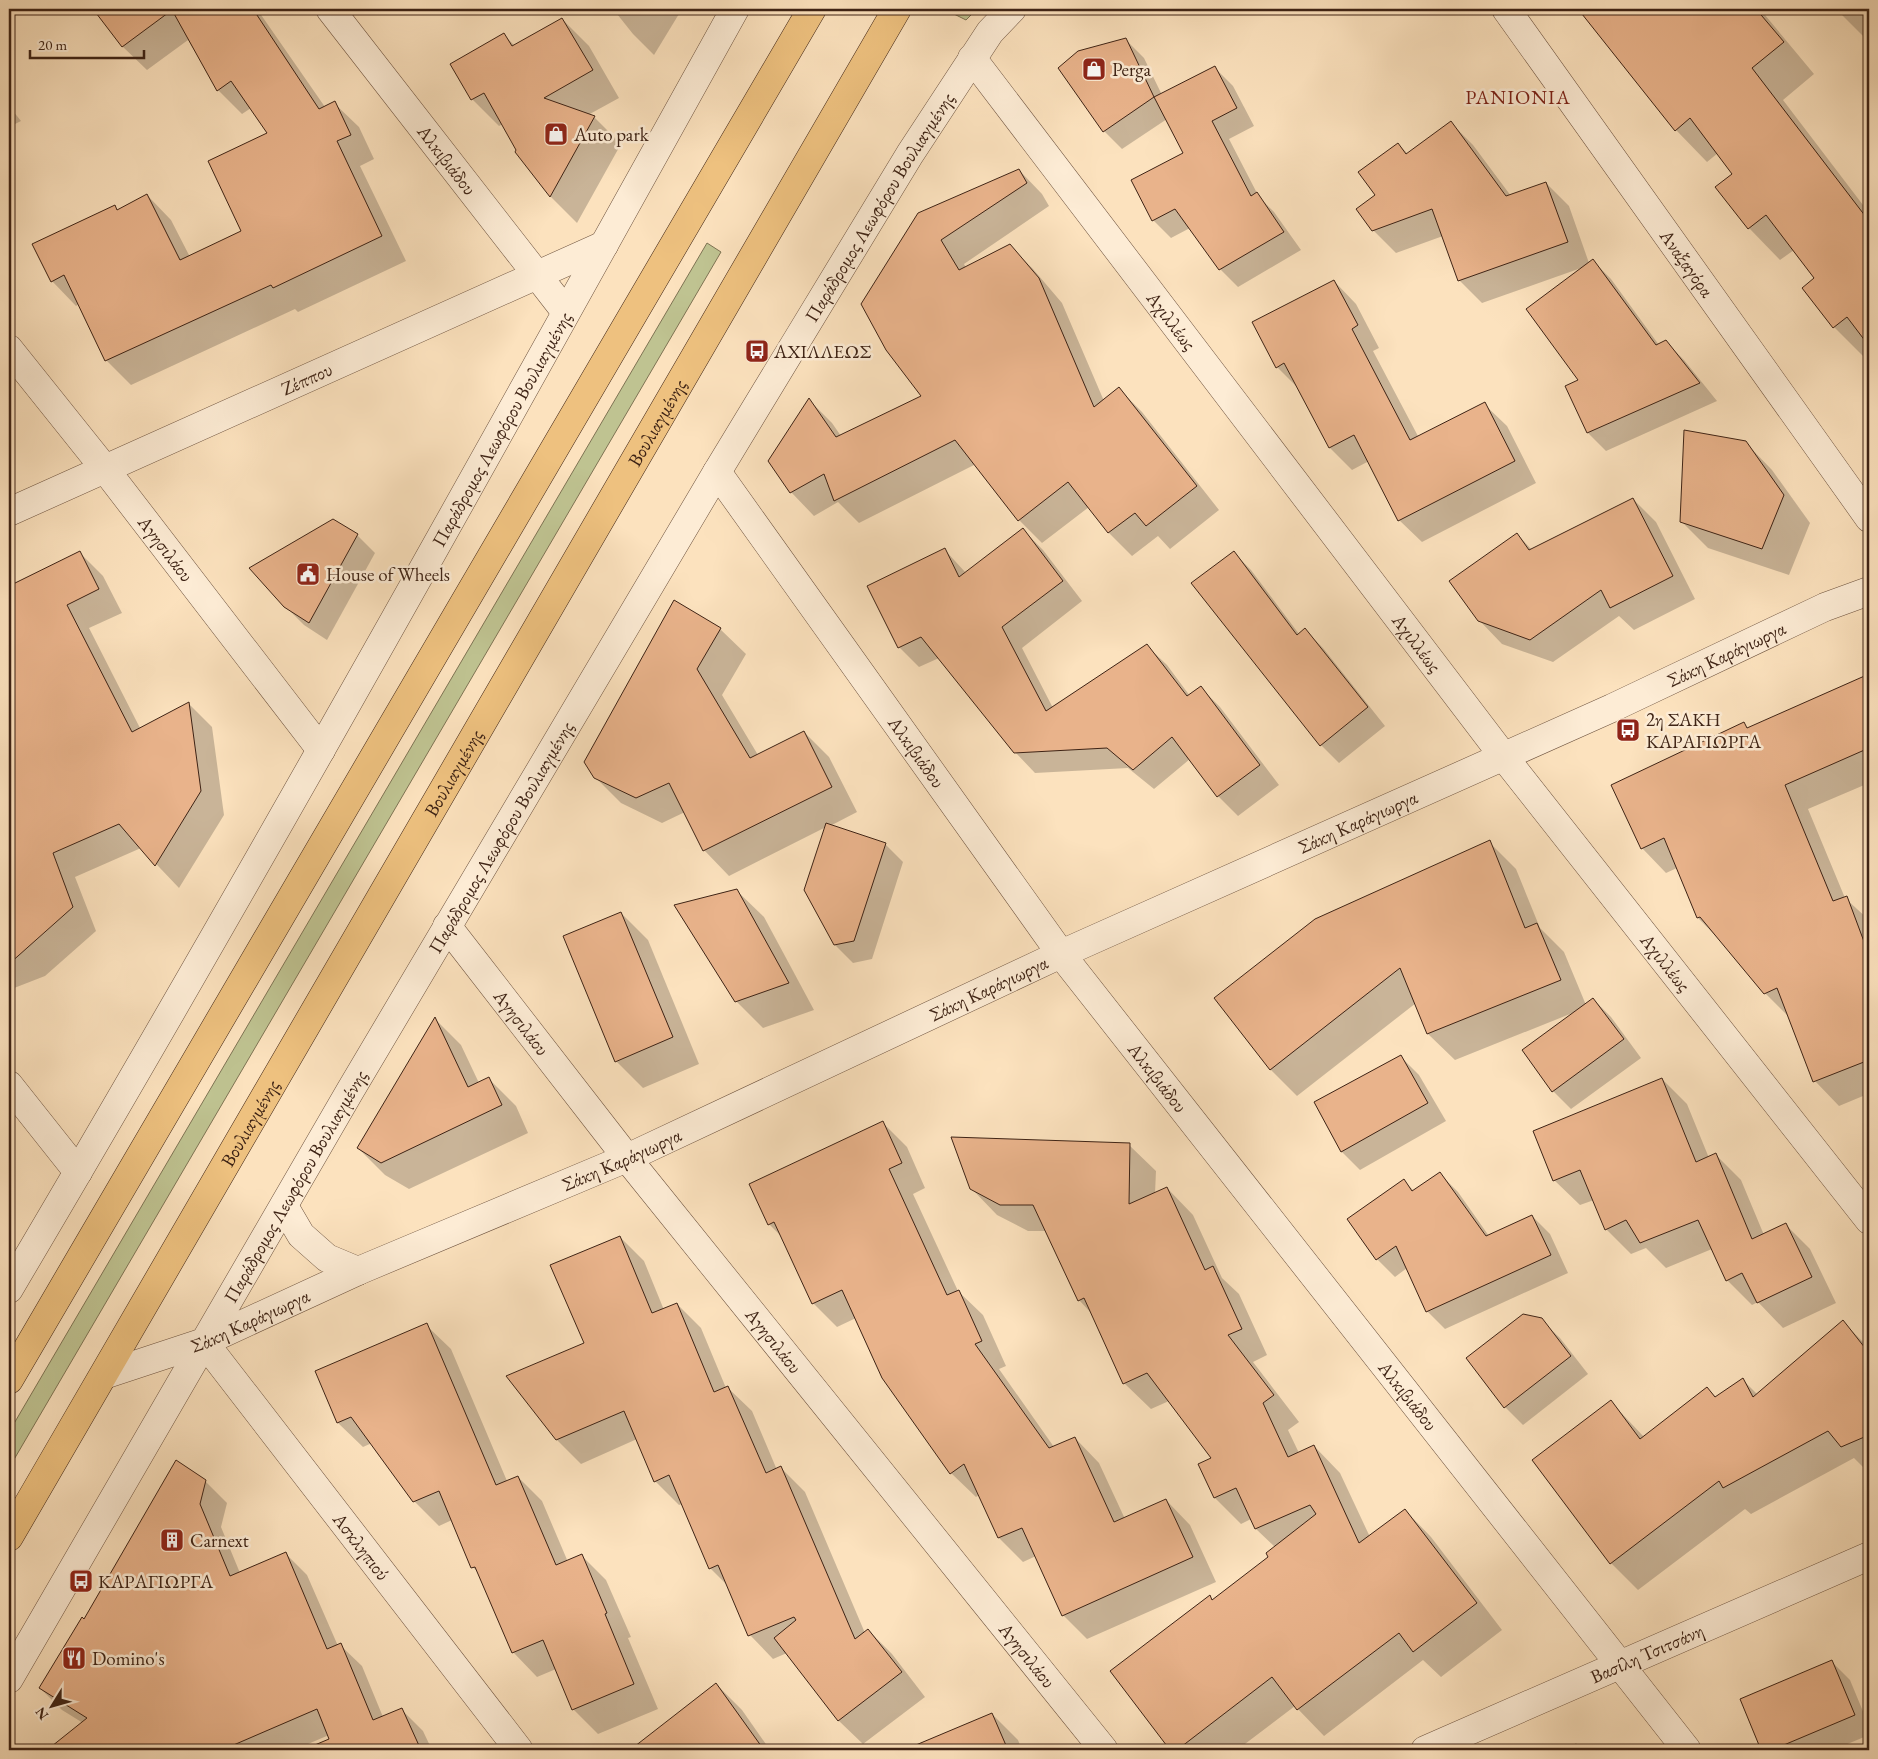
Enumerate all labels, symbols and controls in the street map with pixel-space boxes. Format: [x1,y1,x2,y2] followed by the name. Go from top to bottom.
[30,28,144,60] scale bar
[38,35,67,54] text: 20 m
[1081,56,1107,82] shop icon: Perga
[1112,57,1152,82] place label: Perga
[1465,84,1571,110] district label: PANIONIA
[799,88,960,327] street label: Παράδρομος Λεωφόρου Βουλιαγμένης
[411,119,482,200] street label: Αλκιβιάδου
[543,121,569,147] shop icon: Auto park
[573,122,650,147] place label: Auto park
[1653,224,1720,303] street label: Αναξαγόρα
[1140,286,1202,355] street label: Αχιλλέως
[426,307,577,551] street label: Παράδρομος Λεωφόρου Βουλιαγμένης
[744,338,770,364] bus stop icon: ΑΧΙΛΛΕΩΣ
[773,339,872,364] place label: ΑΧΙΛΛΕΩΣ
[277,357,336,401] street label: Ζέππου
[622,375,692,471] street label: Βουλιαγμένης
[132,510,199,587] street label: Αγησιλάου
[295,561,321,587] public building icon: House of Wheels
[326,562,450,587] place label: House of Wheels
[1386,608,1447,678] street label: Αχιλλέως
[1663,615,1790,693] street label: Σάκη Καράγιωργα
[1646,707,1762,754] place label: 2η ΣΑΚΗ ΚΑΡΑΓΙΩΡΓΑ
[882,711,950,793] street label: Αλκιβιάδου
[423,717,579,958] street label: Παράδρομος Λεωφόρου Βουλιαγμένης
[1615,717,1641,743] bus stop icon: 2η ΣΑΚΗ ΚΑΡΑΓΙΩΡΓΑ
[418,725,489,821] street label: Βουλιαγμένης
[1294,784,1422,860] street label: Σάκη Καράγιωργα
[1634,928,1696,997] street label: Αχιλλέως
[925,950,1052,1027] street label: Σάκη Καράγιωργα
[487,984,555,1061] street label: Αγησιλάου
[1122,1037,1193,1118] street label: Αλκιβιάδου
[218,1065,373,1307] street label: Παράδρομος Λεωφόρου Βουλιαγμένης
[215,1075,285,1171] street label: Βουλιαγμένης
[558,1122,686,1197] street label: Σάκη Καράγιωργα
[188,1283,314,1359] street label: Σάκη Καράγιωργα
[739,1302,808,1379] street label: Αγησιλάου
[1372,1355,1443,1436] street label: Αλκιβιάδου
[327,1507,395,1585] street label: Ασκληπιού
[159,1527,185,1553] building icon: Carnext
[190,1528,249,1553] place label: Carnext
[68,1568,94,1594] bus stop icon: ΚΑΡΑΓΙΩΡΓΑ
[98,1569,214,1594] place label: ΚΑΡΑΓΙΩΡΓΑ
[993,1617,1061,1693] street label: Αγησιλάου
[1586,1618,1708,1689] street label: Βασίλη Τσιτσάνη
[61,1645,87,1671] restaurant icon: Domino's
[92,1646,165,1671] place label: Domino's
[28,1682,78,1732] north arrow
[31,1703,52,1724] text: N

